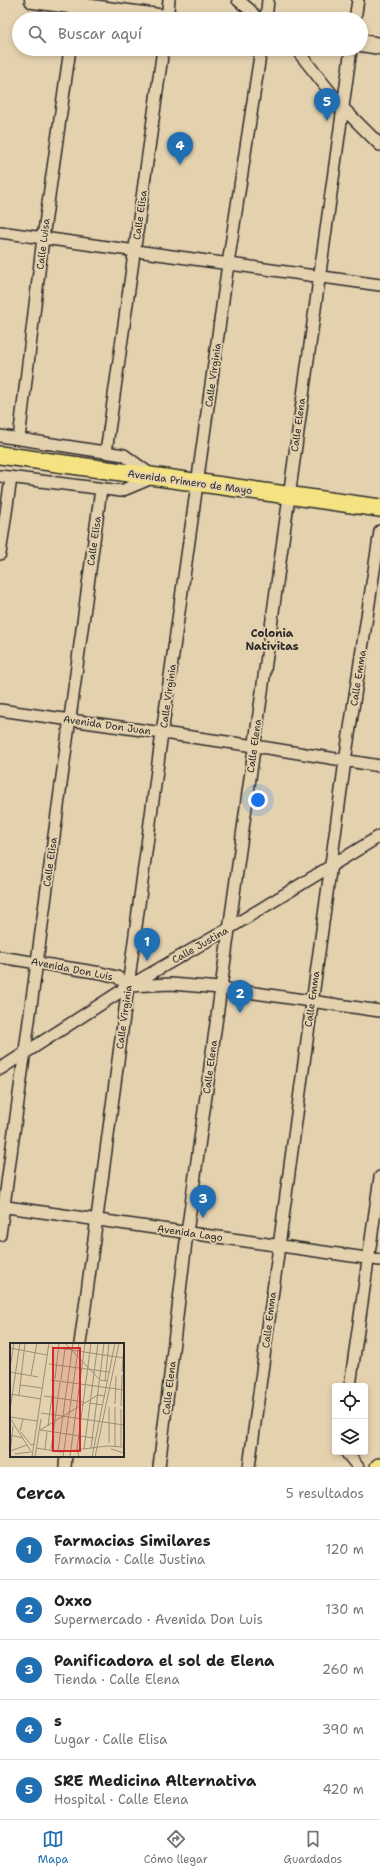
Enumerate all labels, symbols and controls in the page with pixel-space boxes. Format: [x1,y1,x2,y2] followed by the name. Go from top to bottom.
[12,12,368,56] search box
[26,23,48,45] icon: search
[58,24,142,44] text: Buscar aquí
[314,88,340,121] pin: 5
[167,132,193,165] pin: 4
[130,189,150,241] street label: Calle Elisa
[33,217,53,270] street label: Calle Luisa
[202,341,224,408] street label: Calle Virginia
[288,397,308,453] street label: Calle Elena
[127,467,253,497] street label: Avenida Primero de Mayo
[84,515,104,567] street label: Calle Elisa
[245,626,299,654] district label: Colonia Nativitas
[347,648,369,707] street label: Calle Emma
[157,662,179,729] street label: Calle Virginia
[62,712,152,738] street label: Avenida Don Juan
[244,718,264,774] street label: Calle Elena
[248,790,268,810] your location
[40,836,60,888] street label: Calle Elisa
[170,923,231,966] street label: Calle Justina
[134,928,160,961] pin: 1
[30,955,114,983] street label: Avenida Don Luis
[302,969,322,1028] street label: Calle Emma
[227,980,253,1013] pin: 2
[113,983,135,1050] street label: Calle Virginia
[200,1039,220,1095] street label: Calle Elena
[190,1185,216,1218] pin: 3
[156,1222,224,1244] street label: Avenida Lago
[259,1290,279,1349] street label: Calle Emma
[10,1343,124,1457] inset map
[159,1360,179,1416] street label: Calle Elena
[332,1383,368,1455] map controls
[332,1383,368,1419] button: locate
[332,1419,368,1455] button: layers
[16,1482,65,1504] text: Cerca
[286,1485,364,1502] text: 5 resultados
[54,1531,211,1551] text: Farmacias Similares
[26,1541,32,1558] text: 1
[326,1541,364,1558] text: 120 m
[54,1551,205,1568] text: Farmacia · Calle Justina
[54,1591,92,1611] text: Oxxo
[24,1601,34,1618] text: 2
[326,1601,364,1618] text: 130 m
[54,1611,263,1628] text: Supermercado · Avenida Don Luis
[54,1651,274,1671] text: Panificadora el sol de Elena
[24,1661,34,1678] text: 3
[322,1661,364,1678] text: 260 m
[54,1671,180,1688] text: Tienda · Calle Elena
[54,1711,62,1731] text: s
[24,1721,34,1738] text: 4
[322,1721,364,1738] text: 390 m
[54,1731,167,1748] text: Lugar · Calle Elisa
[54,1771,256,1791] text: SRE Medicina Alternativa
[25,1781,33,1798] text: 5
[322,1781,364,1798] text: 420 m
[54,1791,188,1808] text: Hospital · Calle Elena
[38,1828,68,1867] tab: Mapa
[144,1828,208,1867] tab: Cómo llegar
[284,1828,342,1867] tab: Guardados

